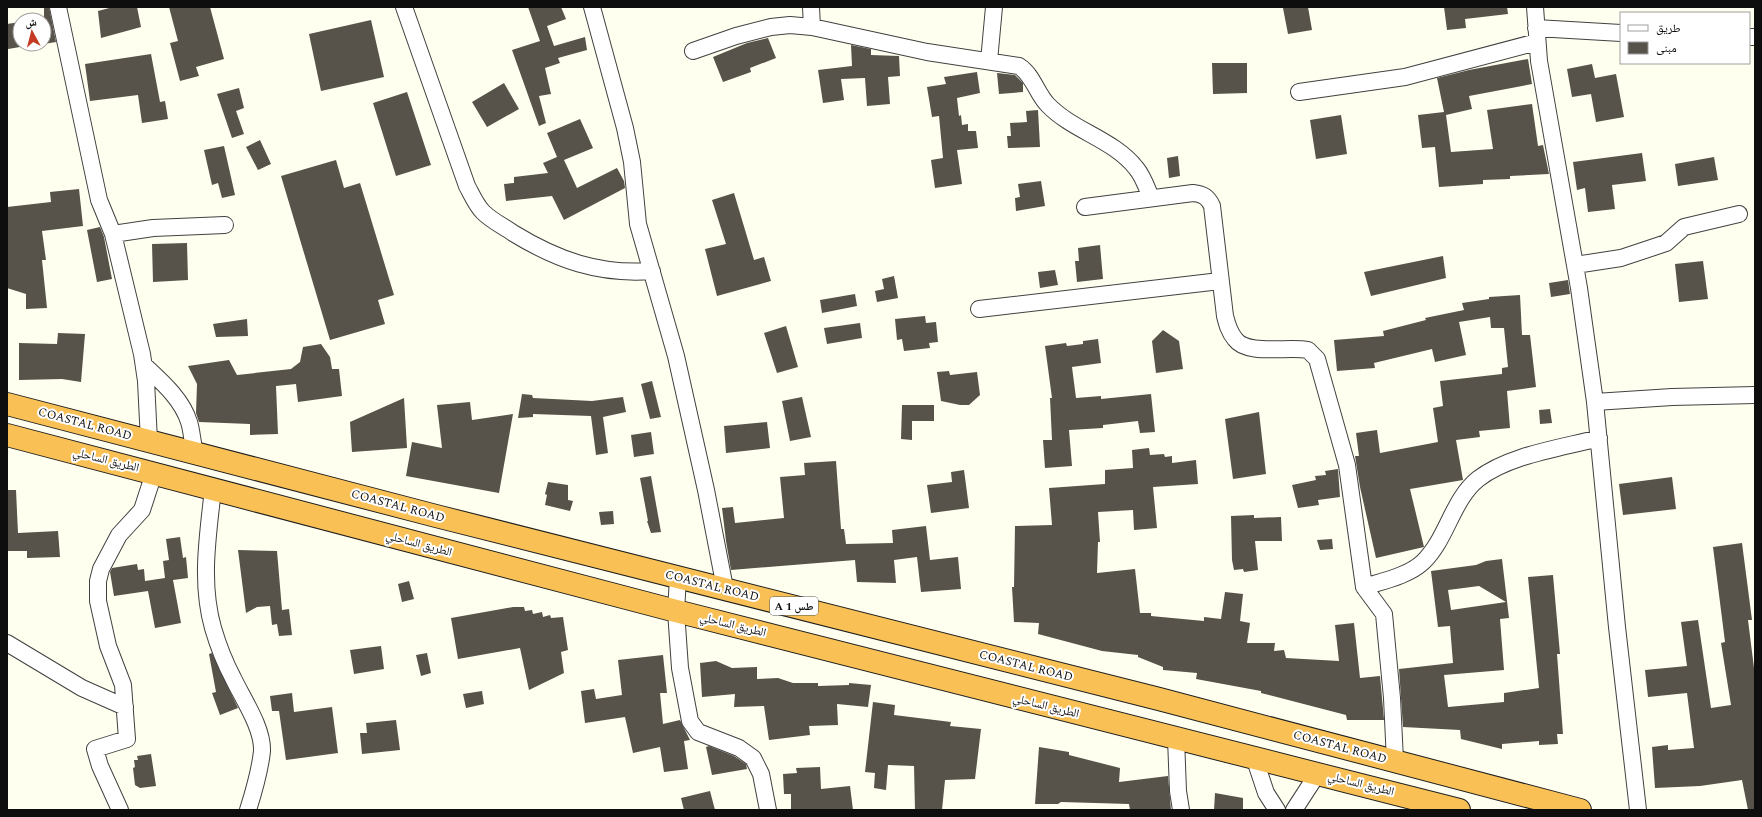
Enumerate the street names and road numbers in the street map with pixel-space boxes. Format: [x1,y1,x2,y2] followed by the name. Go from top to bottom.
[36,402,134,446] street label: COASTAL ROAD
[71,443,141,478] street label: الطريق الساحلي
[349,484,447,528] street label: COASTAL ROAD
[384,526,454,562] street label: الطريق الساحلي
[663,565,761,607] street label: COASTAL ROAD
[770,597,818,615] road number: A 1 طس
[698,608,768,643] street label: الطريق الساحلي
[977,645,1075,687] street label: COASTAL ROAD
[1011,689,1081,724] street label: الطريق الساحلي
[1291,725,1389,769] street label: COASTAL ROAD
[1326,767,1396,802] street label: الطريق الساحلي

